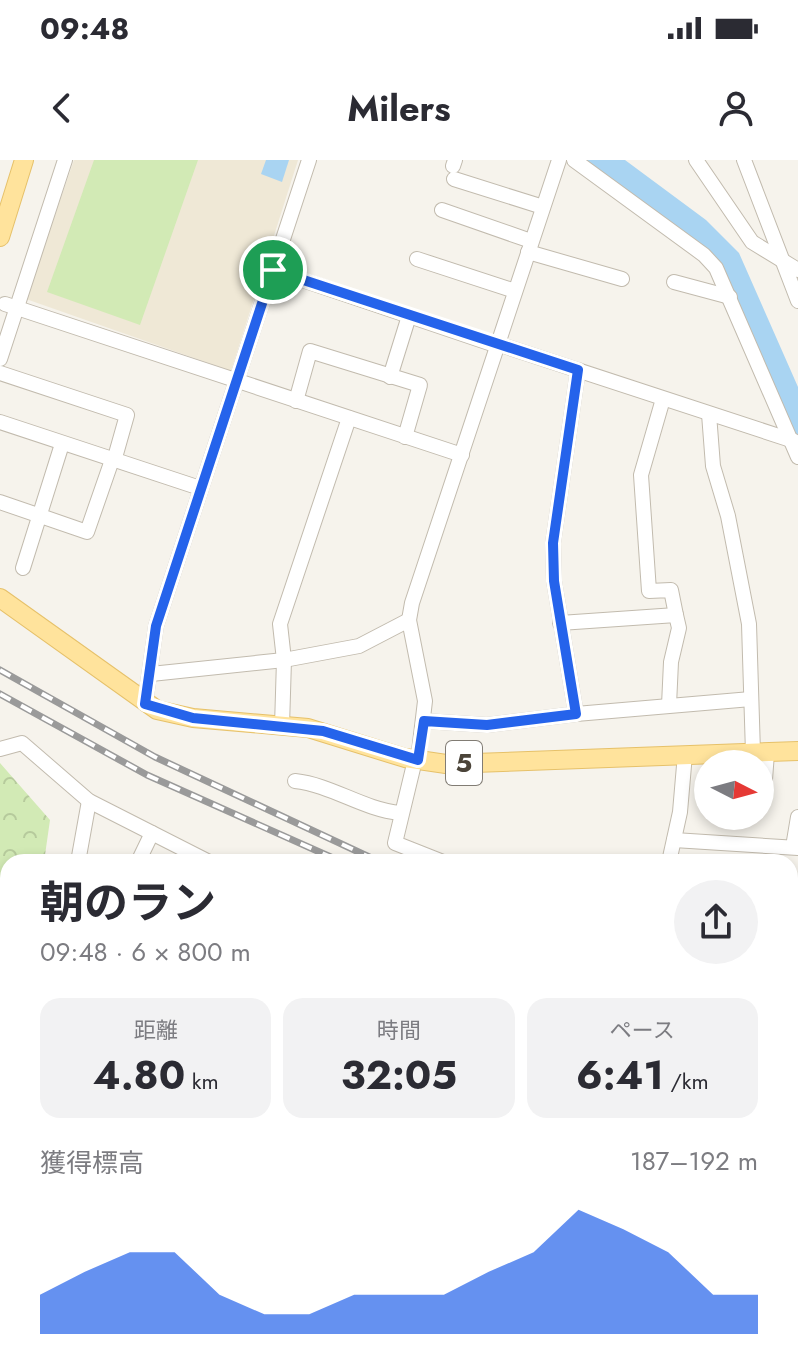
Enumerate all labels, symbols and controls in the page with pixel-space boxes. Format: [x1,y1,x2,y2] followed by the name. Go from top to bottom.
[40,7,129,50] text: 09:48
[347,82,451,134] text: Milers
[40,86,84,130] icon: back
[714,86,758,130] icon: person
[239,236,307,304] pin
[251,248,295,292] icon: arrive
[446,741,482,785] road number: 5
[694,750,774,830] north arrow
[694,750,774,830] map controls
[40,871,216,935] text: 朝のラン
[674,880,758,964] button: share
[40,933,251,971] text: 09:48 · 6 × 800 m
[134,1014,178,1046] text: 距離
[377,1014,421,1046] text: 時間
[610,1014,675,1046] text: ペース
[93,1046,185,1104] text: 4.80
[341,1046,457,1104] text: 32:05
[576,1046,664,1104] text: 6:41
[185,1065,219,1097] text: km
[664,1065,709,1097] text: /km
[630,1142,758,1180] text: 187–192 m
[40,1144,144,1182] text: 獲得標高

